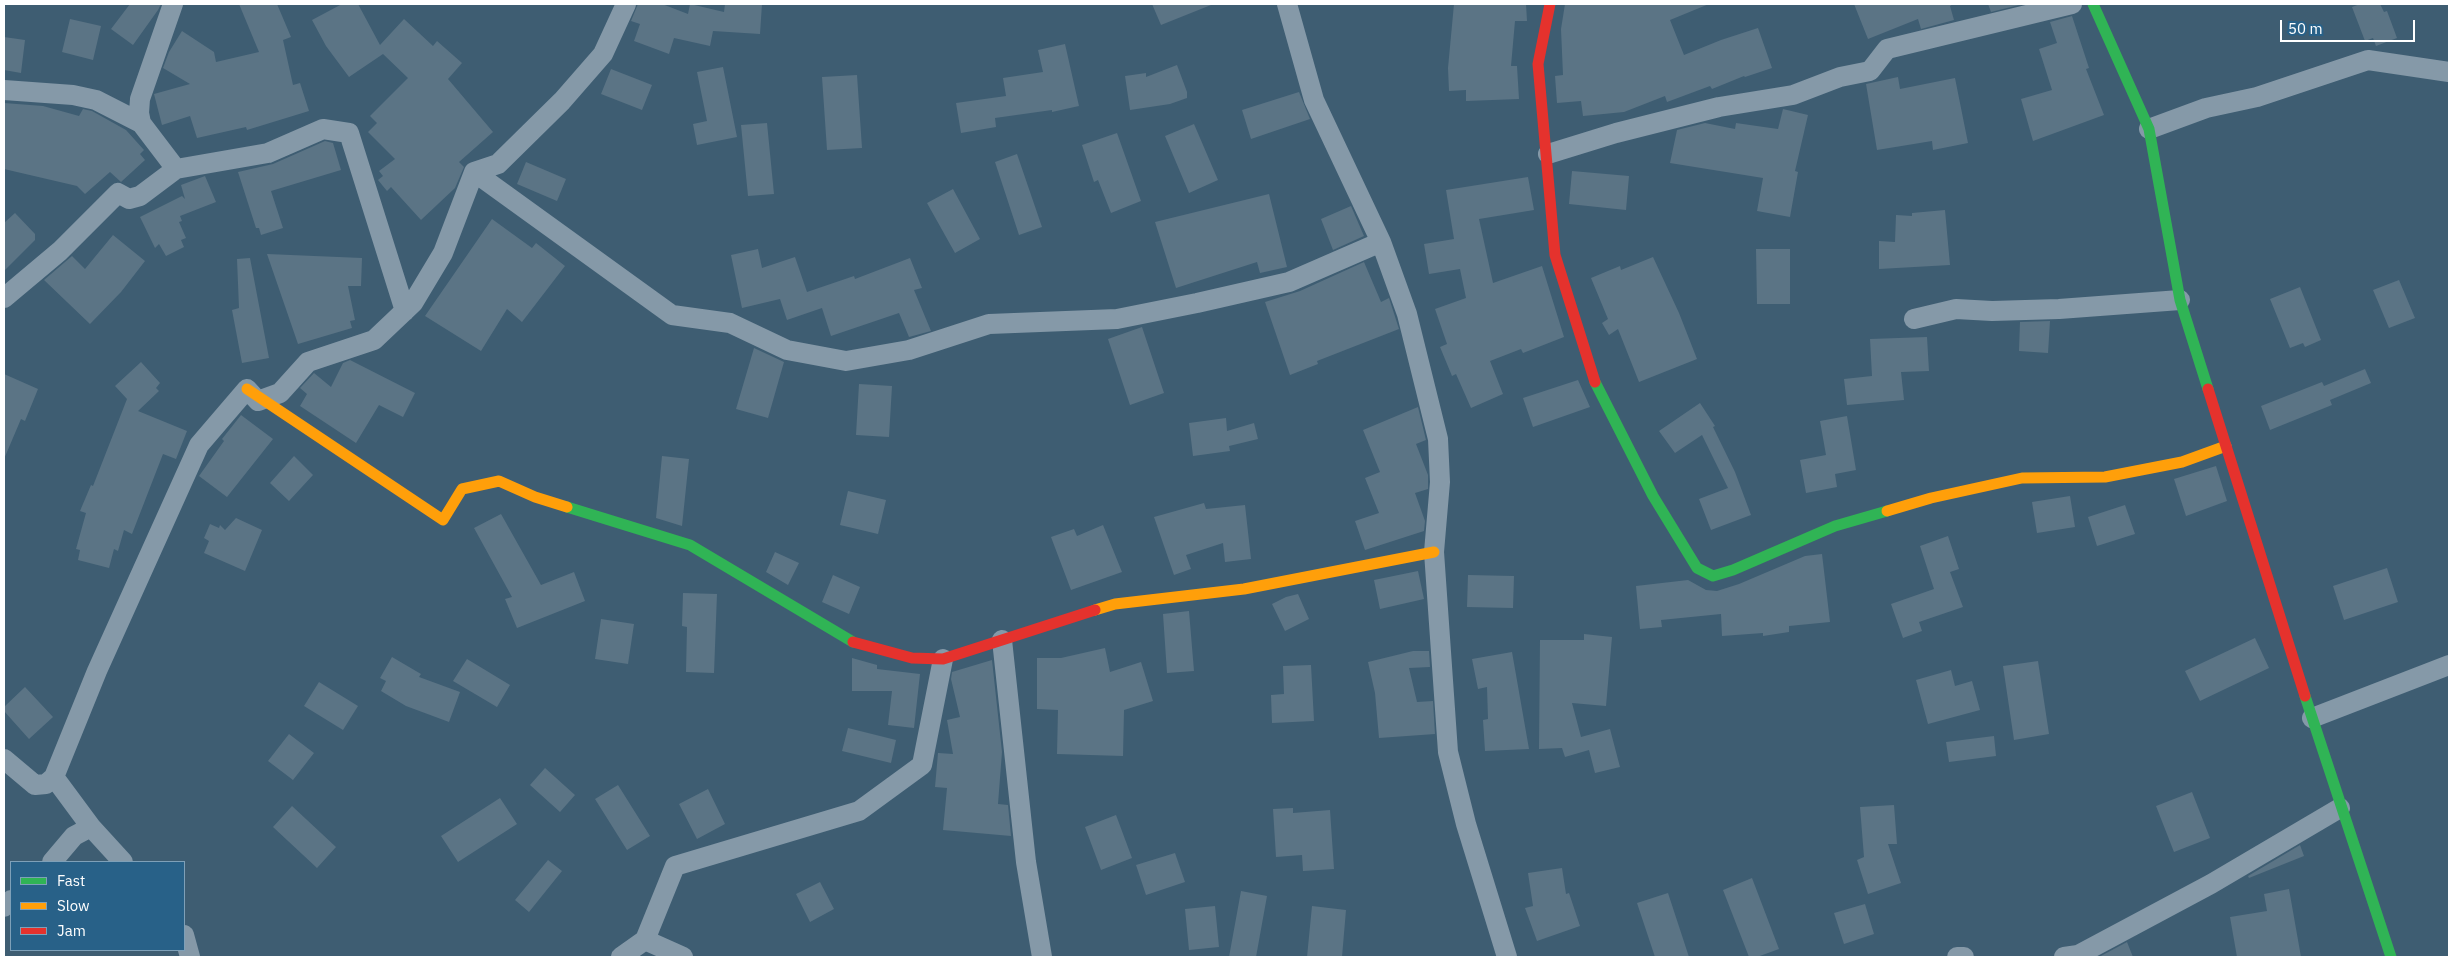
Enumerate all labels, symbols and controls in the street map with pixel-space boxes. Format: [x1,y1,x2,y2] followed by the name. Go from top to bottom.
[2283,10,2418,42] scale bar
[2288,19,2323,38] text: 50 m
[10,861,185,951] legend
[57,871,85,890] text: Fast
[57,896,90,915] text: Slow
[57,921,86,940] text: Jam

